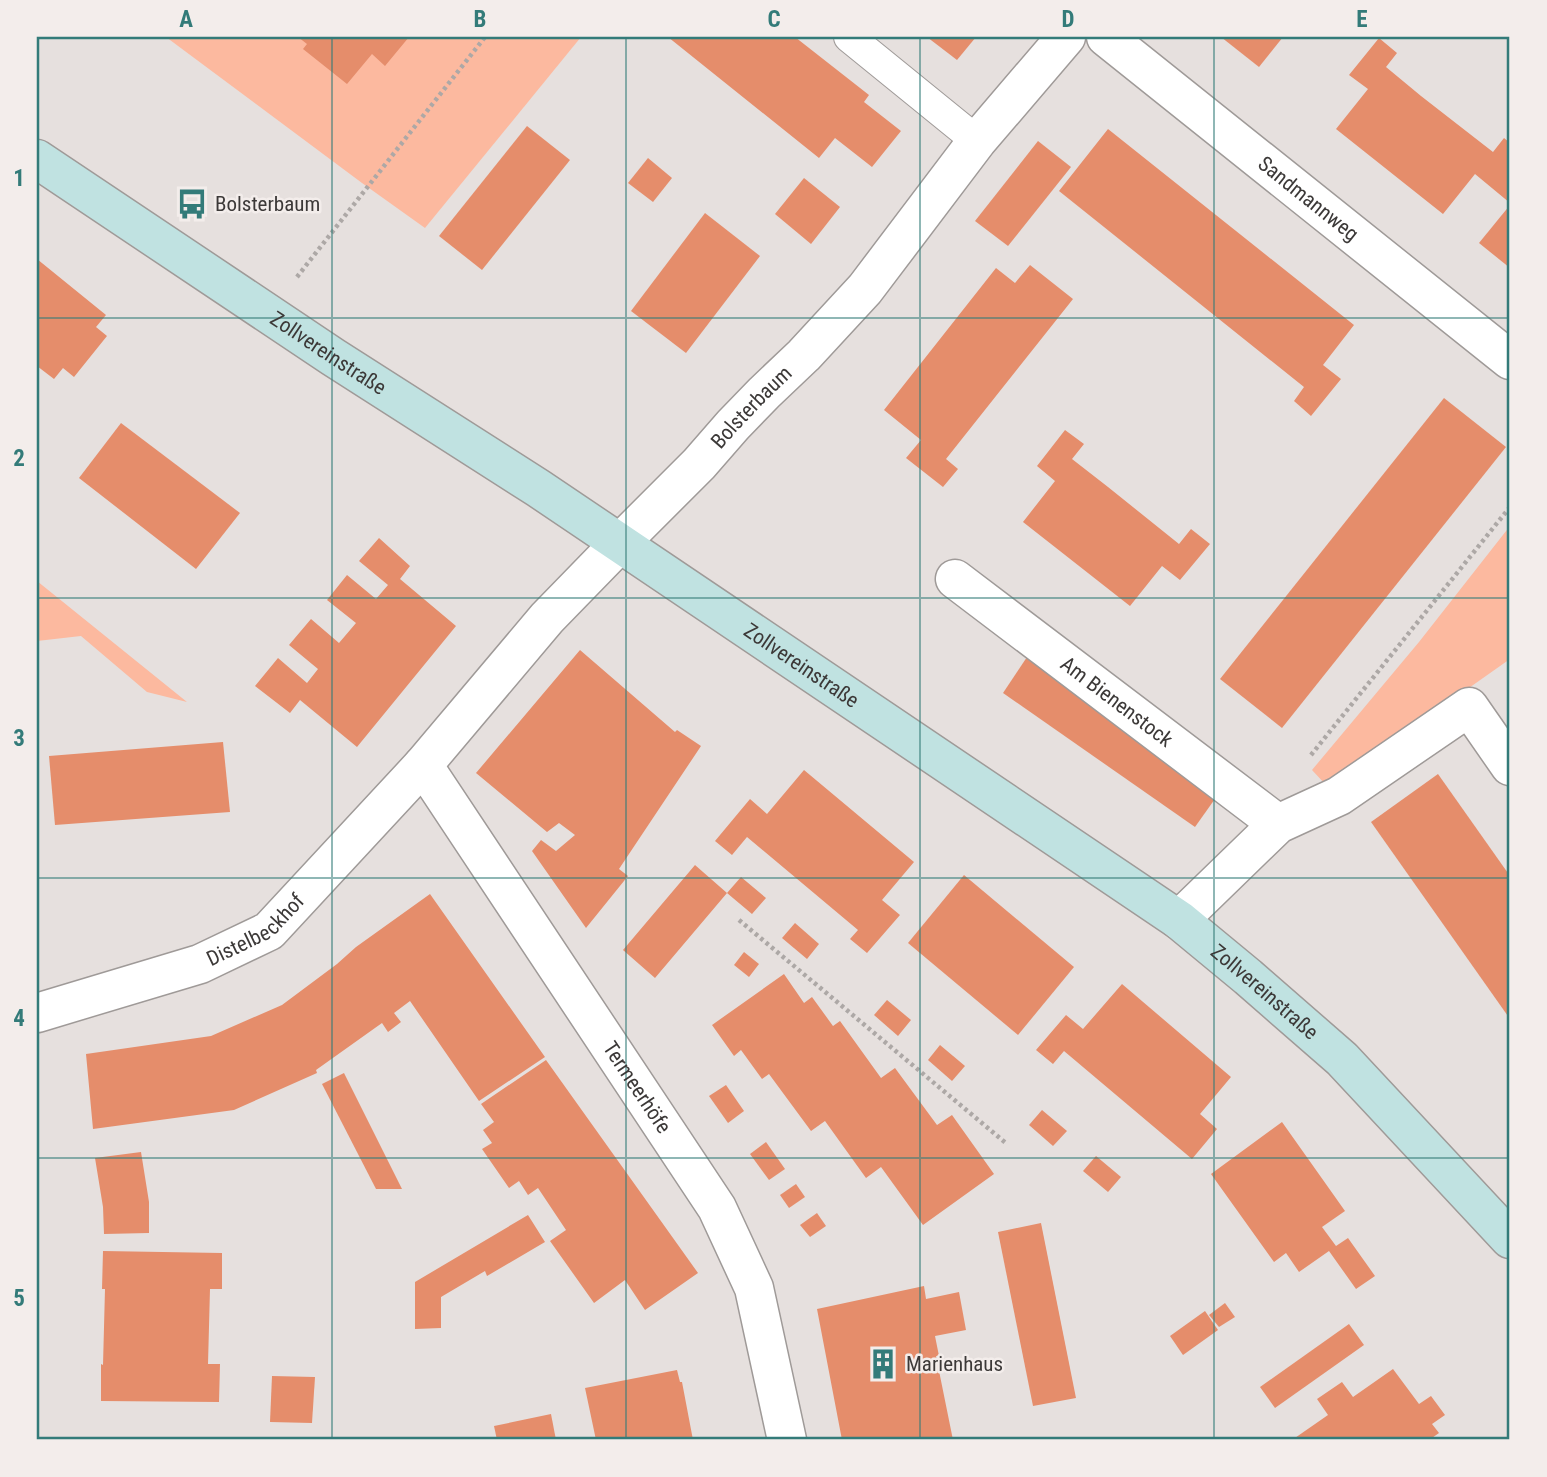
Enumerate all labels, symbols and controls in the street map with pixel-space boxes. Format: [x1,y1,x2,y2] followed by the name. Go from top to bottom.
[179,6,193,33] text: A
[474,6,486,33] text: B
[767,6,781,33] text: C
[1062,6,1075,33] text: D
[1356,6,1368,33] text: E
[1253,151,1363,246] street label: Sandmannweg
[13,165,25,192] text: 1
[175,187,209,221] bus stop icon: Bolsterbaum
[215,192,320,216] place label: Bolsterbaum
[266,307,391,400] street label: Zollvereinstraße
[706,361,797,453] street label: Bolsterbaum
[13,445,25,472] text: 2
[739,618,864,713] street label: Zollvereinstraße
[1056,652,1178,752] street label: Am Bienenstock
[13,725,25,752] text: 3
[203,889,310,971] street label: Distelbeckhof
[1206,939,1323,1045] street label: Zollvereinstraße
[13,1005,25,1032] text: 4
[598,1037,676,1138] street label: Termeerhöfe
[13,1285,25,1312] text: 5
[866,1347,900,1381] building icon: Marienhaus
[906,1352,1003,1376] place label: Marienhaus

